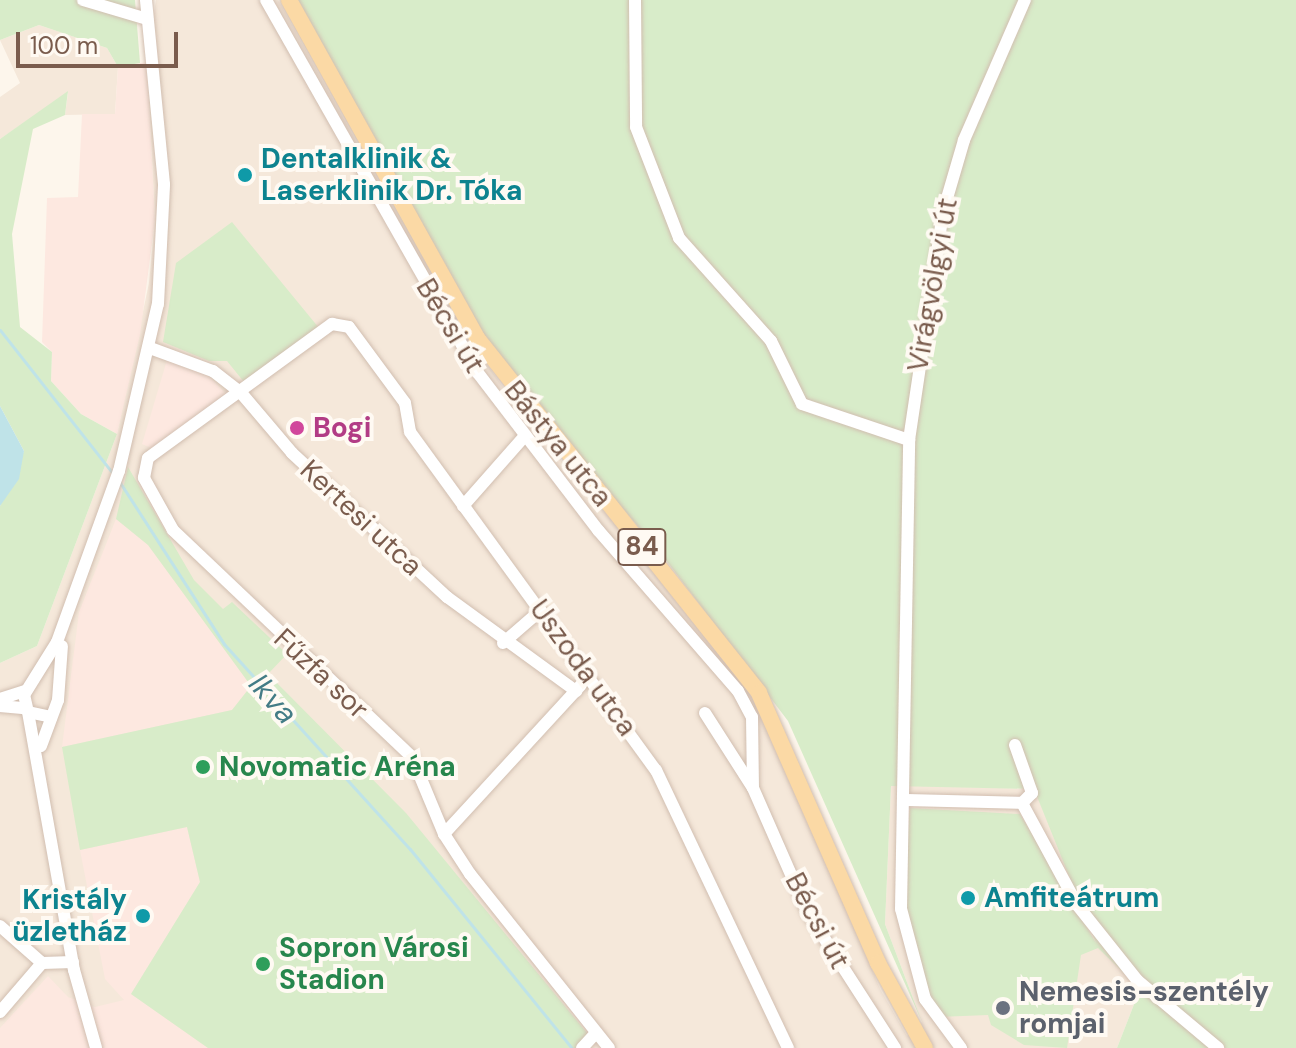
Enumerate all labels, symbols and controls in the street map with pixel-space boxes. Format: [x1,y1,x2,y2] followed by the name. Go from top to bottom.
[20,16,182,66] scale bar
[30,30,98,61] text: 100 m
[261,142,522,208] place label: Dentalklinik & Laserklinik Dr. Tóka
[236,166,254,184] marker: Dentalklinik & Laserklinik Dr. Tóka
[901,195,965,375] street label: Virágvölgyi út
[409,273,491,379] street label: Bécsi út
[497,374,619,514] street label: Bástya utca
[313,411,371,445] place label: Bogi
[288,419,306,437] marker: Bogi
[293,453,429,583] street label: Kertesi utca
[616,525,668,569] road number: 84
[522,593,644,743] street label: Uszoda utca
[267,622,375,726] street label: Fűzfa sor
[241,667,305,731] water label: Ikva
[219,750,456,784] place label: Novomatic Aréna
[194,758,212,776] marker: Novomatic Aréna
[778,867,856,975] street label: Bécsi út
[984,881,1159,915] place label: Amfiteátrum
[12,883,127,949] place label: Kristály üzletház
[959,889,977,907] marker: Amfiteátrum
[134,907,152,925] marker: Kristály üzletház
[279,931,469,997] place label: Sopron Városi Stadion
[254,955,272,973] marker: Sopron Városi Stadion
[1019,975,1269,1041] place label: Nemesis-szentély romjai
[994,999,1012,1017] marker: Nemesis-szentély romjai

